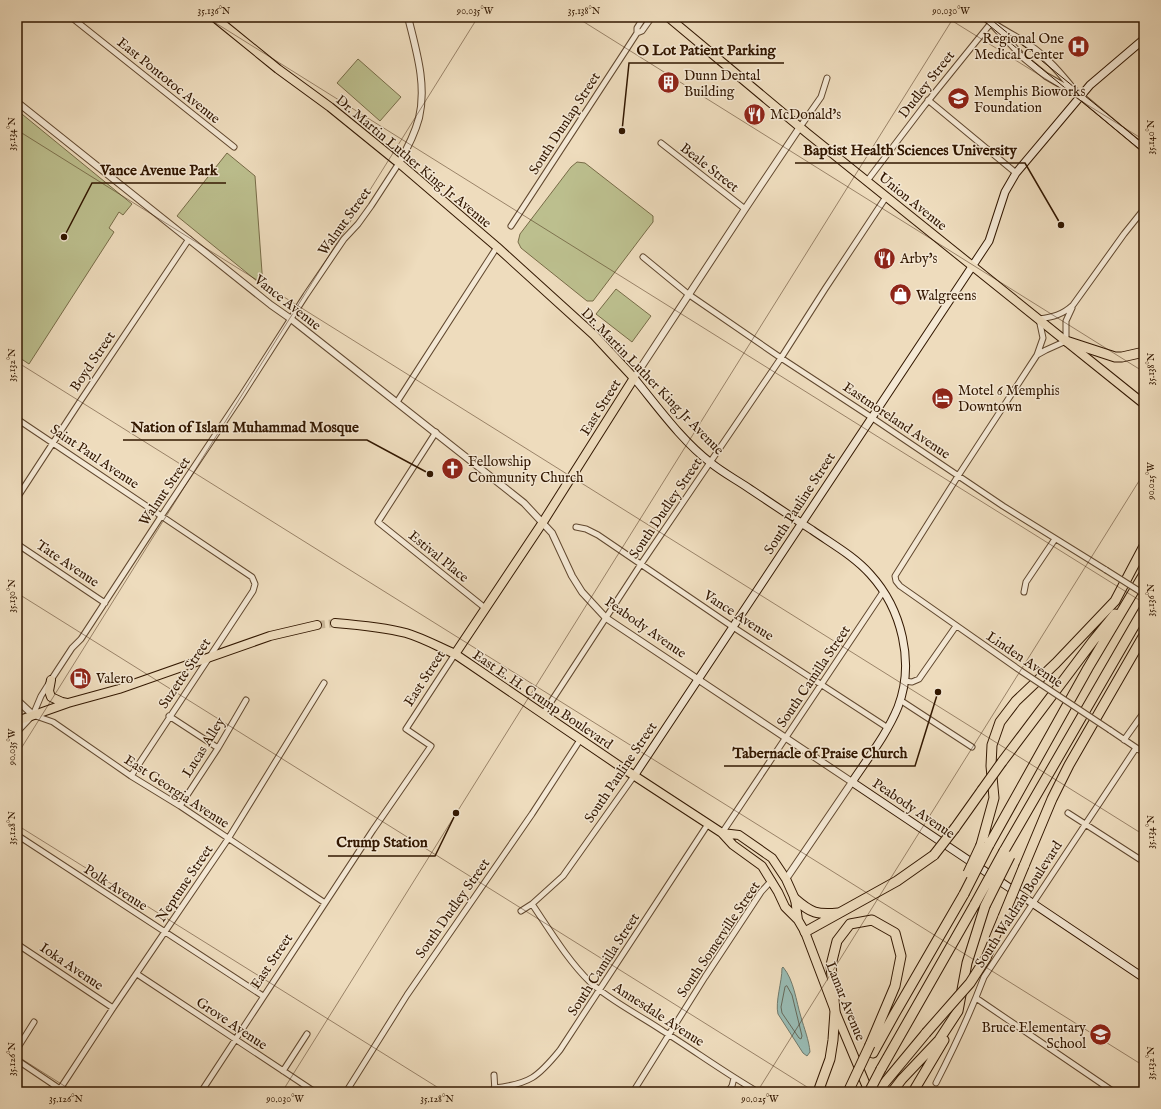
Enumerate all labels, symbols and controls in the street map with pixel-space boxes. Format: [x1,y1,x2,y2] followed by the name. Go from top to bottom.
[197,5,231,18] text: 35.136°N
[456,5,494,18] text: 90.035°W
[568,5,601,18] text: 35.138°N
[931,5,970,18] text: 90.030°W
[974,30,1065,64] place label: Regional One Medical Center
[1066,33,1092,59] hospital icon: Regional One Medical Center
[113,34,224,128] street label: East Pontotoc Avenue
[629,36,784,63] callout: O Lot Patient Parking
[636,41,776,60] text: O Lot Patient Parking
[895,47,959,122] street label: Dudley Street
[684,67,760,101] place label: Dunn Dental Building
[525,69,605,178] street label: South Dunlap Street
[655,70,681,96] building icon: Dunn Dental Building
[974,83,1085,117] place label: Memphis Bioworks Foundation
[945,86,971,112] school or university icon: Memphis Bioworks Foundation
[332,91,495,233] street label: Dr. Martin Luther King Jr Avenue
[741,101,767,127] restaurant icon: McDonald's
[770,106,841,124] place label: McDonald's
[6,117,19,151] text: 35.134°N
[1145,119,1158,154] text: 35.140°N
[795,136,1025,163] callout: Baptist Health Sciences University
[676,139,743,196] street label: Beale Street
[803,141,1017,160] text: Baptist Health Sciences University
[92,156,226,183] callout: Vance Avenue Park
[99,161,219,180] text: Vance Avenue Park
[874,169,951,235] street label: Union Avenue
[314,184,376,259] street label: Walnut Street
[872,245,898,271] restaurant icon: Arby's
[899,250,938,268] place label: Arby's
[250,270,325,335] street label: Vance Avenue
[887,282,913,308] shop icon: Walgreens
[916,287,976,305] place label: Walgreens
[577,304,728,460] street label: Dr. Martin Luther King Jr Avenue
[66,328,120,395] street label: Boyd Street
[6,348,19,382] text: 35.132°N
[1145,352,1158,385] text: 35.138°N
[576,376,625,439] street label: East Street
[839,378,954,464] street label: Eastmoreland Avenue
[958,382,1060,416] place label: Motel 6 Memphis Downtown
[929,385,955,411] hotel icon: Motel 6 Memphis Downtown
[123,413,367,440] callout: Nation of Islam Muhammad Mosque
[130,418,359,437] text: Nation of Islam Muhammad Mosque
[47,420,143,493] street label: Saint Paul Avenue
[760,449,840,558] street label: South Pauline Street
[135,453,195,530] street label: Walnut Street
[468,453,584,487] place label: Fellowship Community Church
[625,454,706,563] street label: South Dudley Street
[439,456,465,482] church icon: Fellowship Community Church
[1145,462,1158,501] text: 90.025°W
[404,527,473,587] street label: Estival Place
[32,536,103,592] street label: Tate Avenue
[6,579,19,613] text: 35.130°N
[1145,583,1158,617] text: 35.136°N
[699,586,777,645] street label: Vance Avenue
[601,593,690,663] street label: Peabody Avenue
[773,622,855,731] street label: South Camilla Street
[983,628,1067,692] street label: Linden Avenue
[155,635,215,712] street label: Suzette Street
[469,646,616,754] street label: East E. H. Crump Boulevard
[400,647,450,710] street label: East Street
[68,665,94,691] fuel station icon: Valero
[95,670,134,688] place label: Valero
[178,714,229,781] street label: Lucas Alley
[580,719,661,826] street label: South Pauline Street
[6,728,19,766] text: 90.035°W
[724,739,915,766] callout: Tabernacle of Praise Church
[732,744,909,763] text: Tabernacle of Praise Church
[120,751,233,833] street label: East Georgia Avenue
[869,775,959,843] street label: Peabody Avenue
[6,811,19,845] text: 35.128°N
[1145,815,1158,849] text: 35.134°N
[328,829,435,856] callout: Crump Station
[336,833,428,852] text: Crump Station
[971,837,1067,971] street label: South Waldran Boulevard
[152,841,217,926] street label: Neptune Street
[412,855,494,962] street label: South Dudley Street
[80,861,151,915] street label: Polk Avenue
[673,878,764,1001] street label: South Somerville Street
[564,909,644,1020] street label: South Camilla Street
[247,930,297,993] street label: East Street
[36,939,107,995] street label: Ioka Avenue
[821,959,869,1044] street label: Lamar Avenue
[609,978,708,1051] street label: Annesdale Avenue
[192,993,271,1055] street label: Grove Avenue
[981,1019,1086,1053] place label: Bruce Elementary School
[1088,1022,1114,1048] school or university icon: Bruce Elementary School
[6,1042,19,1076] text: 35.126°N
[1145,1046,1158,1080] text: 35.132°N
[49,1093,83,1106] text: 35.126°N
[265,1093,304,1106] text: 90.030°W
[420,1093,454,1106] text: 35.128°N
[740,1093,779,1106] text: 90.025°W

